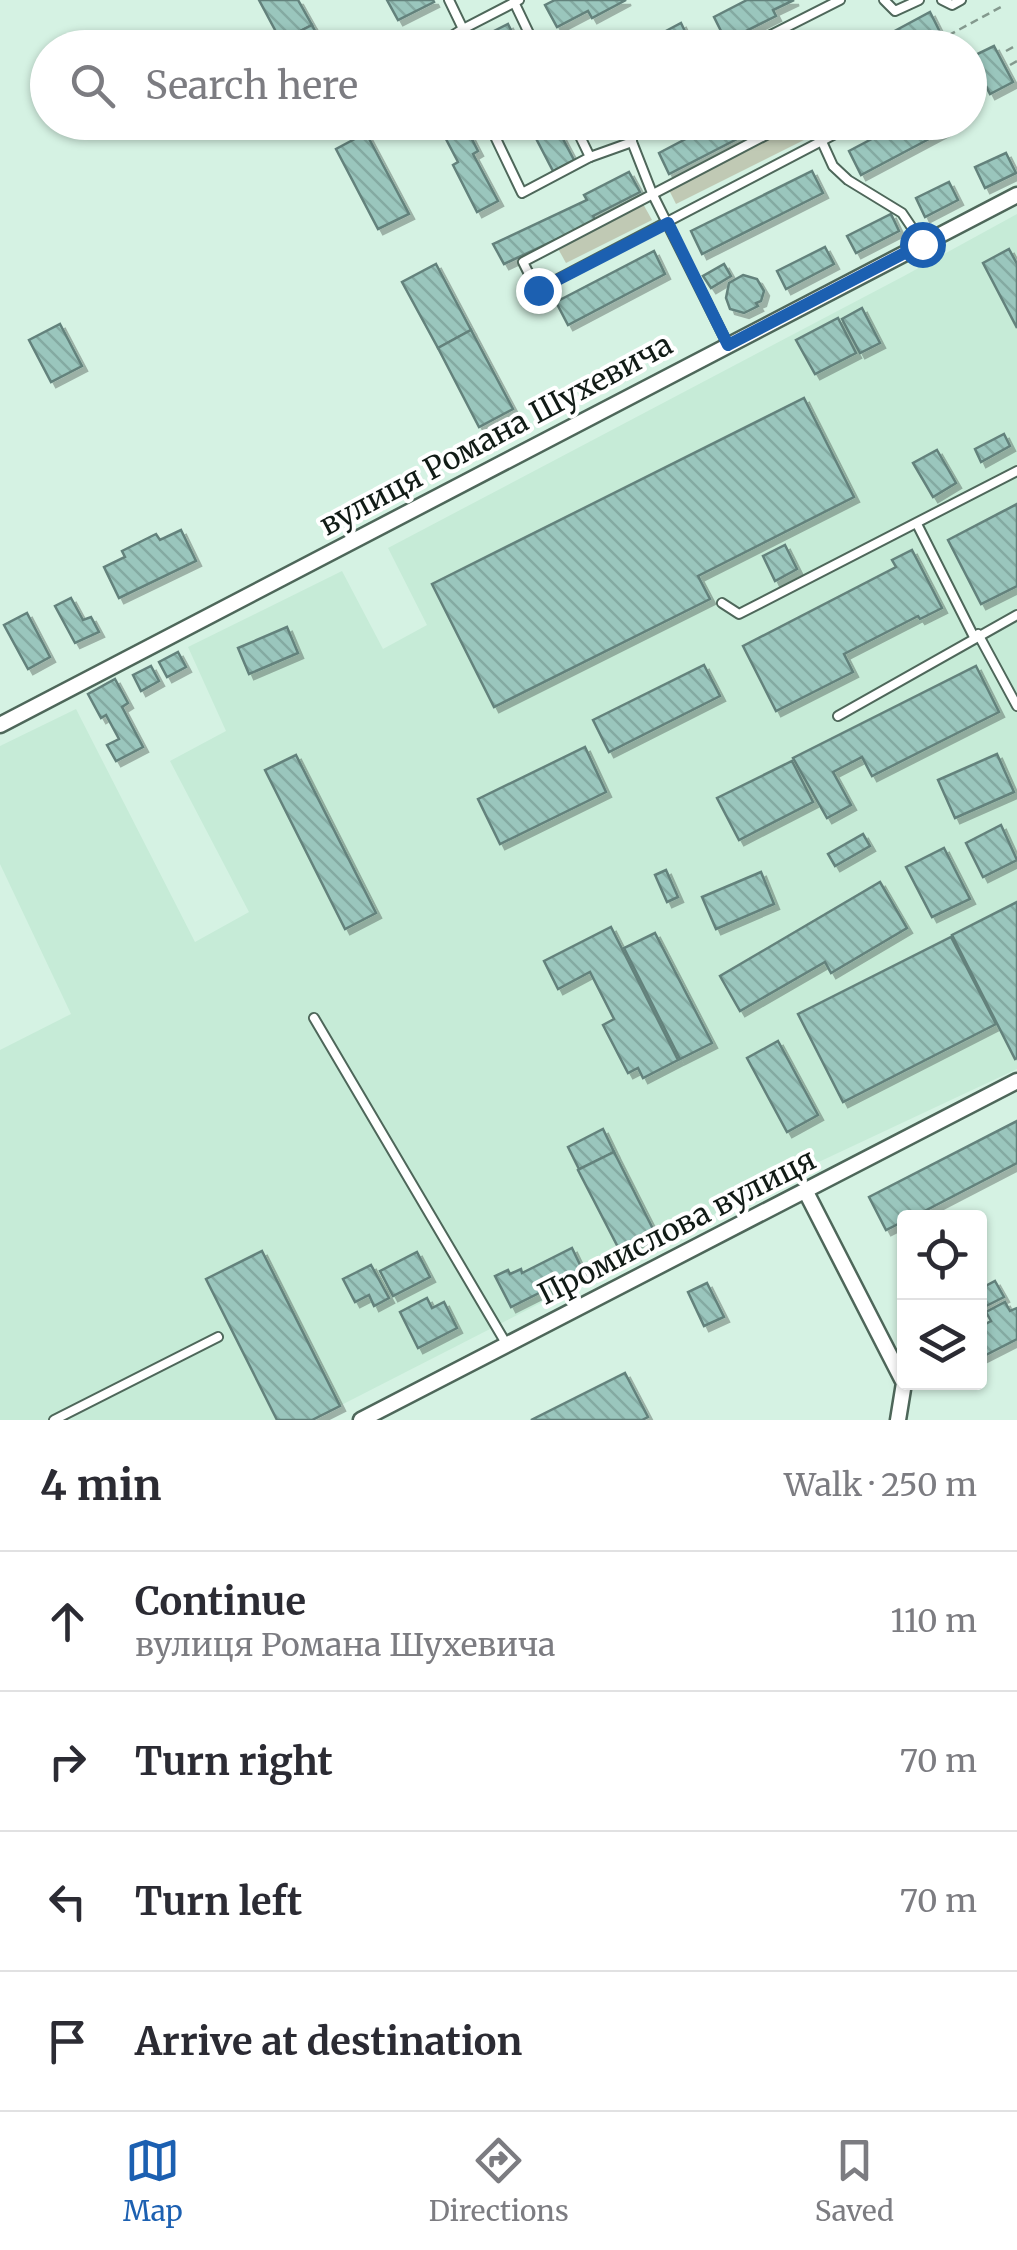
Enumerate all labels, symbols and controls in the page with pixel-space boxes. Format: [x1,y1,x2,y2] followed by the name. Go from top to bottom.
[30,30,987,140] search box
[65,58,120,113] icon: search
[145,62,358,109] text: Search here
[900,222,946,268] route start
[516,268,562,314] route end
[313,325,678,543] street label: вулиця Романа Шухевича
[531,1140,822,1313] street label: Промислова вулиця
[897,1210,987,1390] map controls
[897,1210,987,1300] button: locate
[897,1300,987,1390] button: layers
[40,1459,162,1511] text: 4 min
[784,1465,977,1505] text: Walk · 250 m
[135,1578,306,1625] text: Continue
[40,1594,95,1649] icon: ahead
[890,1601,977,1641] text: 110 m
[135,1625,555,1665] text: вулиця Романа Шухевича
[40,1734,95,1789] icon: right
[135,1738,333,1785] text: Turn right
[900,1741,977,1781] text: 70 m
[40,1874,95,1929] icon: left
[135,1878,302,1925] text: Turn left
[900,1881,977,1921] text: 70 m
[40,2014,95,2069] icon: arrive
[135,2018,522,2065] text: Arrive at destination
[123,2133,183,2229] tab: Map
[429,2133,569,2229] tab: Directions
[815,2133,894,2229] tab: Saved

